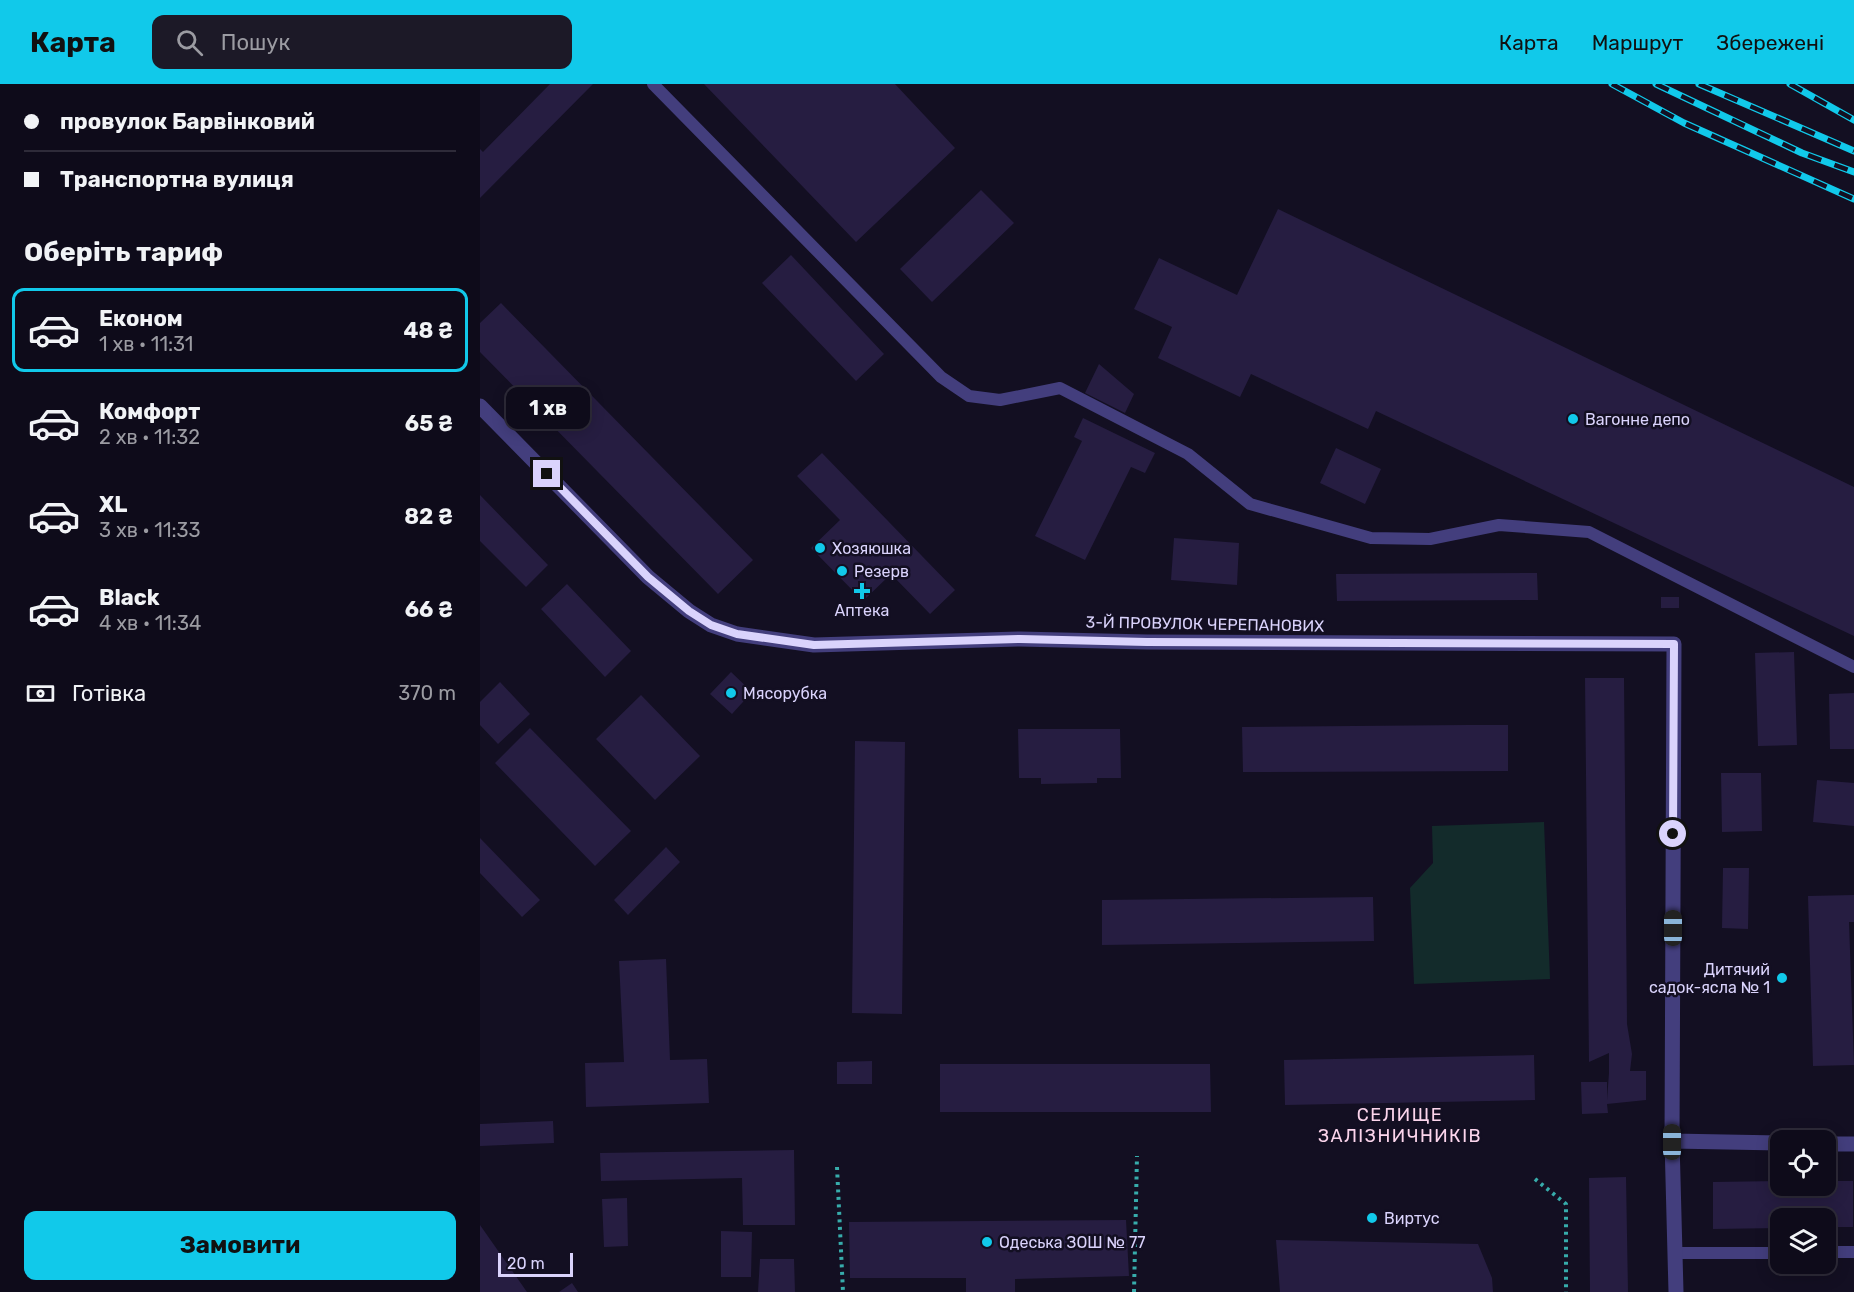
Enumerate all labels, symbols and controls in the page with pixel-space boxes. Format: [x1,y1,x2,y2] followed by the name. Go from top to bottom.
[152,15,572,69] search box
[30,26,116,59] text: Карта
[173,26,206,59] icon: search
[221,29,290,56] text: Пошук
[1499,30,1559,55] text: Карта
[1592,30,1683,55] text: Маршрут
[1716,30,1824,55] text: Збережені
[60,108,315,135] text: провулок Барвінковий
[60,166,294,193] text: Транспортна вулиця
[24,236,223,268] text: Оберіть тариф
[27,303,81,357] icon: car
[99,305,183,332] text: Економ
[403,317,453,344] text: 48 ₴
[99,332,193,356] text: 1 хв · 11:31
[505,387,589,429] callout: 1 хв
[27,396,81,450] icon: car
[529,396,567,420] text: 1 хв
[99,398,200,425] text: Комфорт
[405,410,453,437] text: 65 ₴
[1585,410,1690,429] place label: Вагонне депо
[1566,412,1580,426] marker: Вагонне депо
[99,425,200,449] text: 2 хв · 11:32
[533,460,560,487] route end
[27,489,81,543] icon: car
[99,491,127,518] text: XL
[404,503,453,530] text: 82 ₴
[99,518,201,542] text: 3 хв · 11:33
[832,539,911,558] place label: Хозяюшка
[813,541,827,555] marker: Хозяюшка
[854,562,909,581] place label: Резерв
[835,564,849,578] marker: Резерв
[27,582,81,636] icon: car
[99,584,160,611] text: Black
[855,584,869,598] marker: Аптека
[405,596,453,623] text: 66 ₴
[835,601,889,620] place label: Аптека
[99,611,201,635] text: 4 хв · 11:34
[1086,612,1324,636] street label: 3-Й ПРОВУЛОК ЧЕРЕПАНОВИХ
[24,677,57,710] icon: cash
[72,680,146,707] text: Готівка
[398,681,456,705] text: 370 m
[743,684,827,703] place label: Мясорубка
[724,686,738,700] marker: Мясорубка
[1659,820,1686,847] route start
[1664,910,1682,946] car
[1649,960,1770,997] place label: Дитячий садок-ясла № 1
[1775,971,1789,985] marker: Дитячий садок-ясла № 1
[1318,1104,1482,1147] district label: СЕЛИЩЕ ЗАЛІЗНИЧНИКІВ
[1663,1124,1681,1160] car
[1770,1130,1836,1274] map controls
[1770,1130,1836,1196] button: locate
[1770,1208,1836,1274] button: layers
[1384,1209,1440,1228] place label: Виртус
[24,1211,456,1280] button: Замовити
[1365,1211,1379,1225] marker: Виртус
[999,1233,1145,1252] place label: Одеська ЗОШ № 77
[980,1235,994,1249] marker: Одеська ЗОШ № 77
[498,1250,573,1278] scale bar
[507,1254,545,1273] text: 20 m

